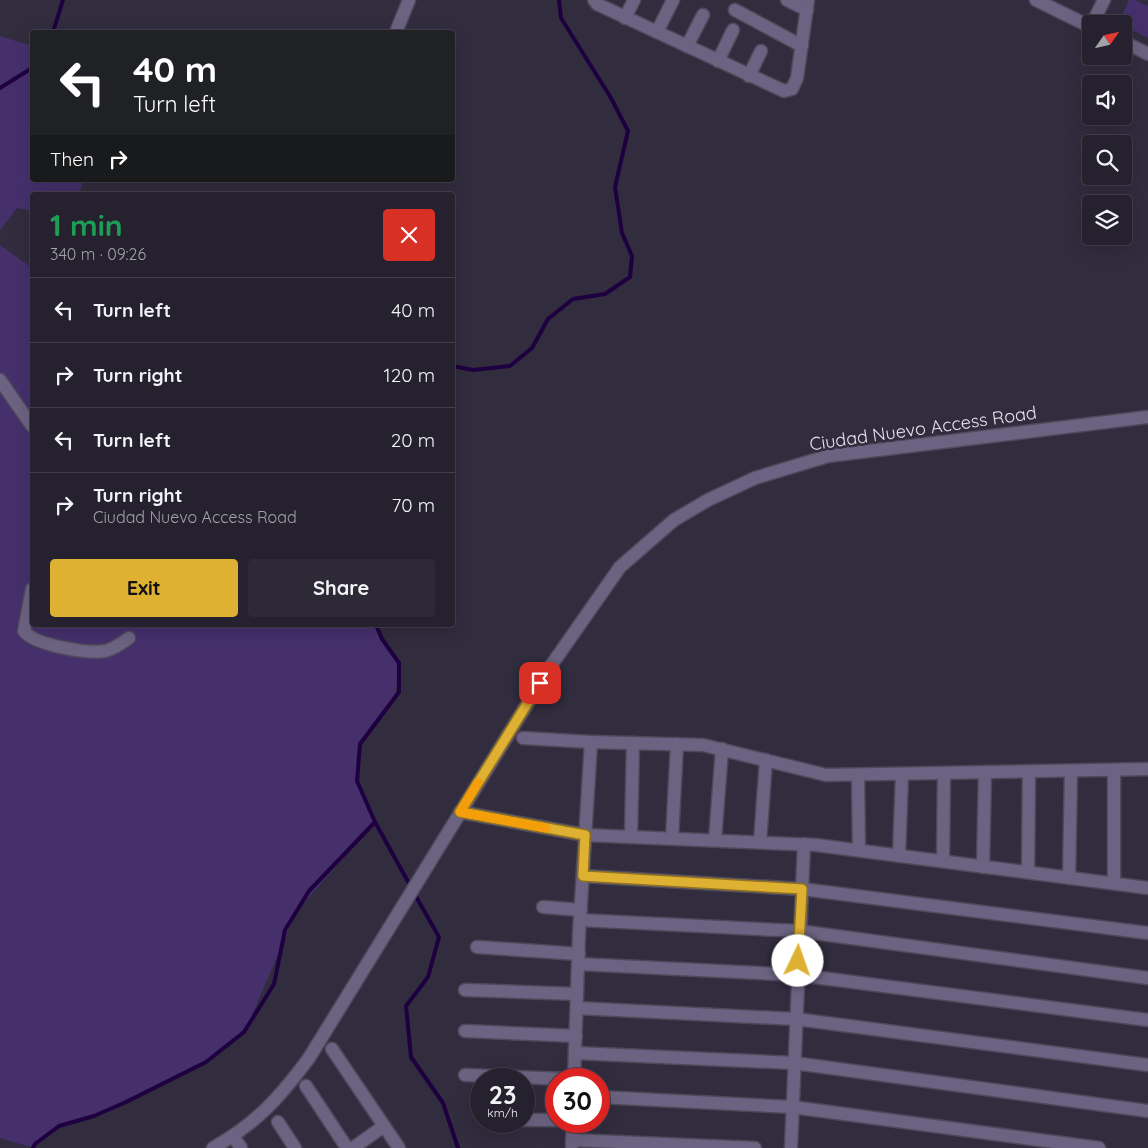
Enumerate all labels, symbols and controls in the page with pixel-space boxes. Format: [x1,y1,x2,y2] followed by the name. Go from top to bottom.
[1082,15,1132,65] north arrow
[1082,15,1132,245] map controls
[133,47,217,91] text: 40 m
[50,50,115,115] icon: left
[1082,75,1132,125] button: sound
[133,90,216,118] text: Turn left
[1082,135,1132,185] button: search
[104,145,132,173] icon: right
[50,147,94,171] text: Then
[1082,195,1132,245] button: layers
[50,206,123,244] text: 1 min
[383,209,435,261] button: close
[50,244,146,264] text: 340 m · 09:26
[50,296,78,324] icon: left
[93,298,171,322] text: Turn left
[391,298,435,322] text: 40 m
[50,361,78,389] icon: right
[93,363,182,387] text: Turn right
[384,363,435,387] text: 120 m
[808,401,1038,455] street label: Ciudad Nuevo Access Road
[50,426,78,454] icon: left
[93,428,171,452] text: Turn left
[391,428,435,452] text: 20 m
[93,483,182,507] text: Turn right
[50,491,78,519] icon: right
[391,493,435,517] text: 70 m
[93,507,297,527] text: Ciudad Nuevo Access Road
[50,559,238,617] button: Exit
[248,559,435,617] button: Share
[519,662,561,704] pin
[526,669,554,697] icon: arrive
[771,934,823,986] position arrow
[545,1068,610,1133] speed limit sign: 30
[489,1079,516,1110] text: 23
[487,1105,518,1120] text: km/h

